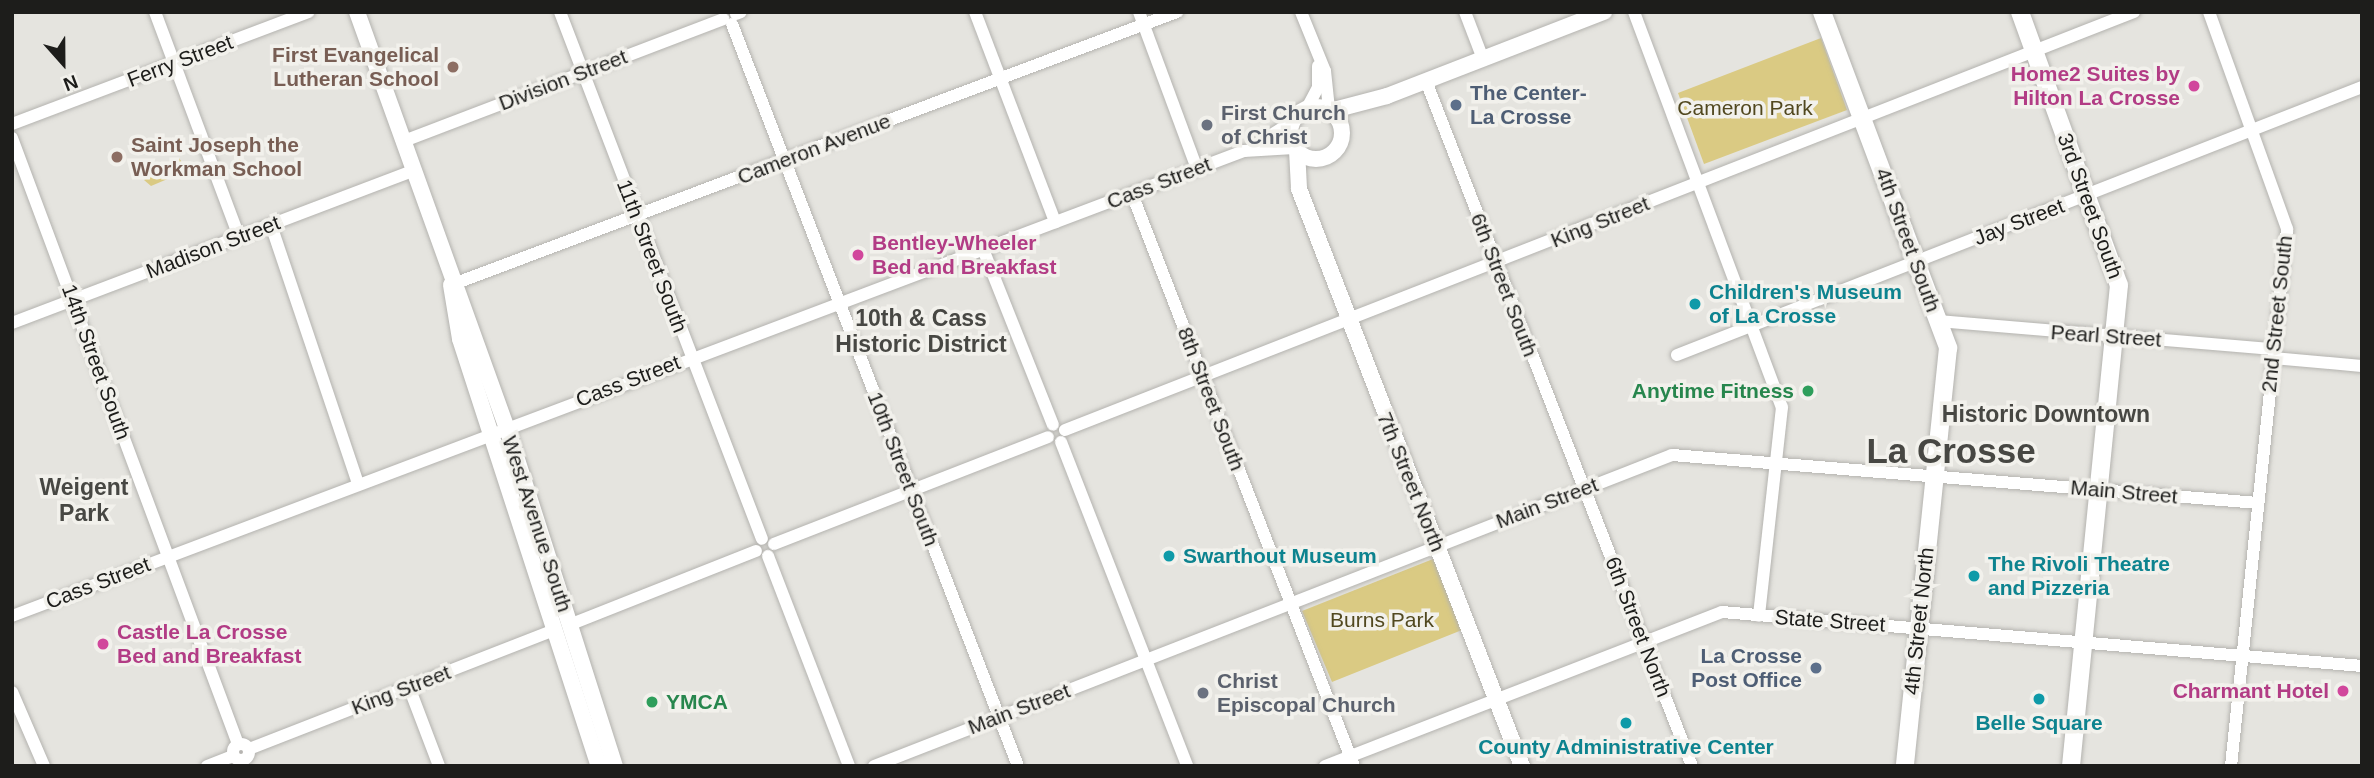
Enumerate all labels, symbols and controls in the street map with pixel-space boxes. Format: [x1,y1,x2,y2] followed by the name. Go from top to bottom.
[28,28,98,98] north arrow
[124,29,236,93] street label: Ferry Street
[272,42,439,92] place label: First Evangelical Lutheran School
[495,44,631,116] street label: Division Street
[445,59,461,75] marker: First Evangelical Lutheran School
[2011,61,2180,111] place label: Home2 Suites by Hilton La Crosse
[61,71,81,95] text: N
[2186,78,2202,94] marker: Home2 Suites by Hilton La Crosse
[1470,80,1587,130] place label: The Center- La Crosse
[1677,95,1813,121] park label: Cameron Park
[1448,97,1464,113] marker: The Center- La Crosse
[1221,100,1346,150] place label: First Church of Christ
[733,108,895,190] street label: Cameron Avenue
[1199,117,1215,133] marker: First Church of Christ
[2052,130,2128,282] street label: 3rd Street South
[131,132,302,182] place label: Saint Joseph the Workman School
[109,149,125,165] marker: Saint Joseph the Workman School
[1103,152,1215,214] street label: Cass Street
[1870,164,1946,316] street label: 4th Street South
[611,176,693,336] street label: 11th Street South
[1547,191,1653,253] street label: King Street
[1970,193,2068,251] street label: Jay Street
[143,210,283,284] street label: Madison Street
[1465,210,1543,360] street label: 6th Street South
[872,230,1056,280] place label: Bentley-Wheeler Bed and Breakfast
[2256,234,2298,394] street label: 2nd Street South
[850,247,866,263] marker: Bentley-Wheeler Bed and Breakfast
[1709,279,1902,329] place label: Children's Museum of La Crosse
[56,281,136,443] street label: 14th Street South
[1687,296,1703,312] marker: Children's Museum of La Crosse
[835,304,1007,358] district label: 10th & Cass Historic District
[2050,320,2162,352] street label: Pearl Street
[1172,324,1250,474] street label: 8th Street South
[572,350,684,412] street label: Cass Street
[1632,378,1794,404] place label: Anytime Fitness
[1800,383,1816,399] marker: Anytime Fitness
[862,388,944,550] street label: 10th Street South
[1942,400,2150,428] district label: Historic Downtown
[1372,409,1450,555] street label: 7th Street North
[1866,430,2036,472] district label: La Crosse
[496,432,578,616] street label: West Avenue South
[1492,472,1602,534] street label: Main Street
[39,473,129,527] district label: Weigent Park
[2069,475,2179,509] street label: Main Street
[1183,543,1377,569] place label: Swarthout Museum
[1899,546,1939,696] street label: 4th Street North
[1161,548,1177,564] marker: Swarthout Museum
[1988,551,2170,601] place label: The Rivoli Theatre and Pizzeria
[42,552,154,614] street label: Cass Street
[1600,553,1676,701] street label: 6th Street North
[1966,568,1982,584] marker: The Rivoli Theatre and Pizzeria
[1774,605,1886,637] street label: State Street
[1330,607,1434,633] park label: Burns Park
[117,619,301,669] place label: Castle La Crosse Bed and Breakfast
[95,636,111,652] marker: Castle La Crosse Bed and Breakfast
[1691,643,1802,693] place label: La Crosse Post Office
[348,660,454,720] street label: King Street
[1808,660,1824,676] marker: La Crosse Post Office
[1217,668,1396,718] place label: Christ Episcopal Church
[964,678,1074,740] street label: Main Street
[2173,678,2329,704] place label: Charmant Hotel
[2335,683,2351,699] marker: Charmant Hotel
[1195,685,1211,701] marker: Christ Episcopal Church
[666,689,728,715] place label: YMCA
[2031,691,2047,707] marker: Belle Square
[644,694,660,710] marker: YMCA
[1975,710,2103,736] place label: Belle Square
[1618,715,1634,731] marker: County Administrative Center
[1478,734,1774,760] place label: County Administrative Center

